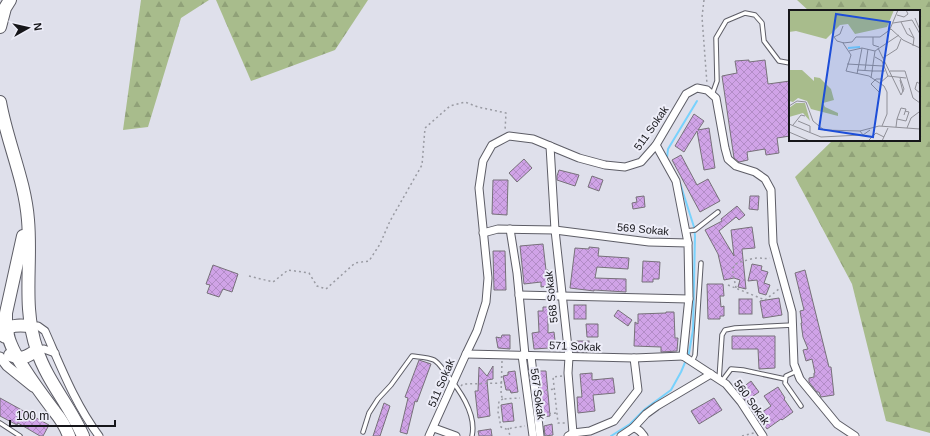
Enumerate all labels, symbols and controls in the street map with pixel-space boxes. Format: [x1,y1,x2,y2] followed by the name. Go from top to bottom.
[8,8,48,48] north arrow
[789,10,920,141] inset map
[31,22,44,31] text: N
[631,103,671,152] street label: 511 Sokak
[617,221,670,237] street label: 569 Sokak
[542,270,560,323] street label: 568 Sokak
[549,339,602,353] street label: 571 Sokak
[425,357,457,409] street label: 511 Sokak
[528,367,548,421] street label: 567 Sokak
[732,377,772,427] street label: 560 Sokak
[10,402,115,428] scale bar
[16,409,49,423] text: 100 m

